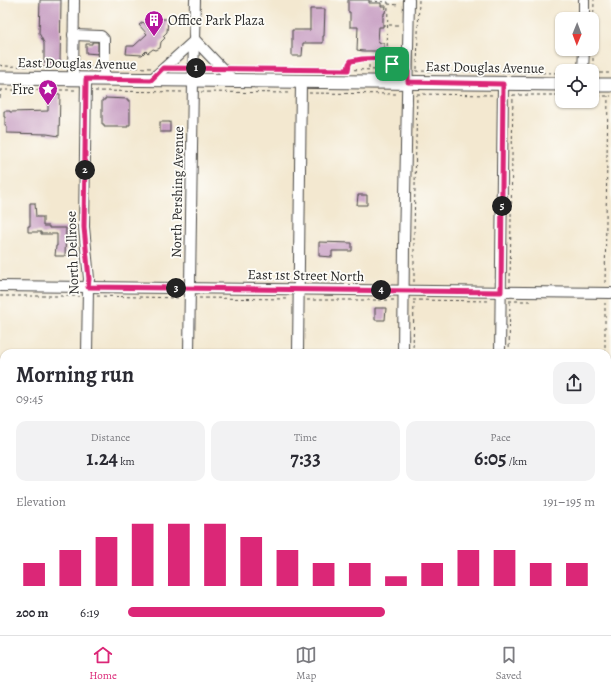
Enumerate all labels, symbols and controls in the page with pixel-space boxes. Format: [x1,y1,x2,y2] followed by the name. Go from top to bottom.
[143,9,165,37] building icon: Office Park Plaza
[168,11,265,30] place label: Office Park Plaza
[555,12,599,56] north arrow
[555,12,599,108] map controls
[375,47,409,81] pin
[17,53,137,74] street label: East Douglas Avenue
[381,53,403,75] icon: arrive
[425,57,545,78] street label: East Douglas Avenue
[186,58,206,78] pin: 1
[194,60,198,75] text: 1
[555,64,599,108] button: locate
[37,78,59,106] place icon: Fire
[12,80,34,99] place label: Fire
[167,126,188,258] street label: North Pershing Avenue
[75,160,95,180] pin: 2
[82,162,88,177] text: 2
[492,196,512,216] pin: 5
[500,198,504,213] text: 5
[62,211,83,295] street label: North Dellrose
[247,265,365,286] street label: East 1st Street North
[166,278,186,298] pin: 3
[174,280,178,295] text: 3
[371,280,391,300] pin: 4
[378,282,384,297] text: 4
[16,360,134,390] text: Morning run
[553,362,595,404] button: share
[16,390,43,407] text: 09:45
[91,430,130,445] text: Distance
[294,430,317,445] text: Time
[490,430,511,445] text: Pace
[86,445,118,472] text: 1.24
[290,445,321,472] text: 7:33
[474,445,507,472] text: 6:05
[118,454,135,469] text: km
[507,454,527,469] text: /km
[16,493,66,510] text: Elevation
[543,493,595,510] text: 191–195 m
[16,604,49,621] text: 200 m
[80,604,99,621] text: 6:19
[89,644,117,683] tab: Home
[295,644,317,683] tab: Map
[496,644,522,683] tab: Saved

